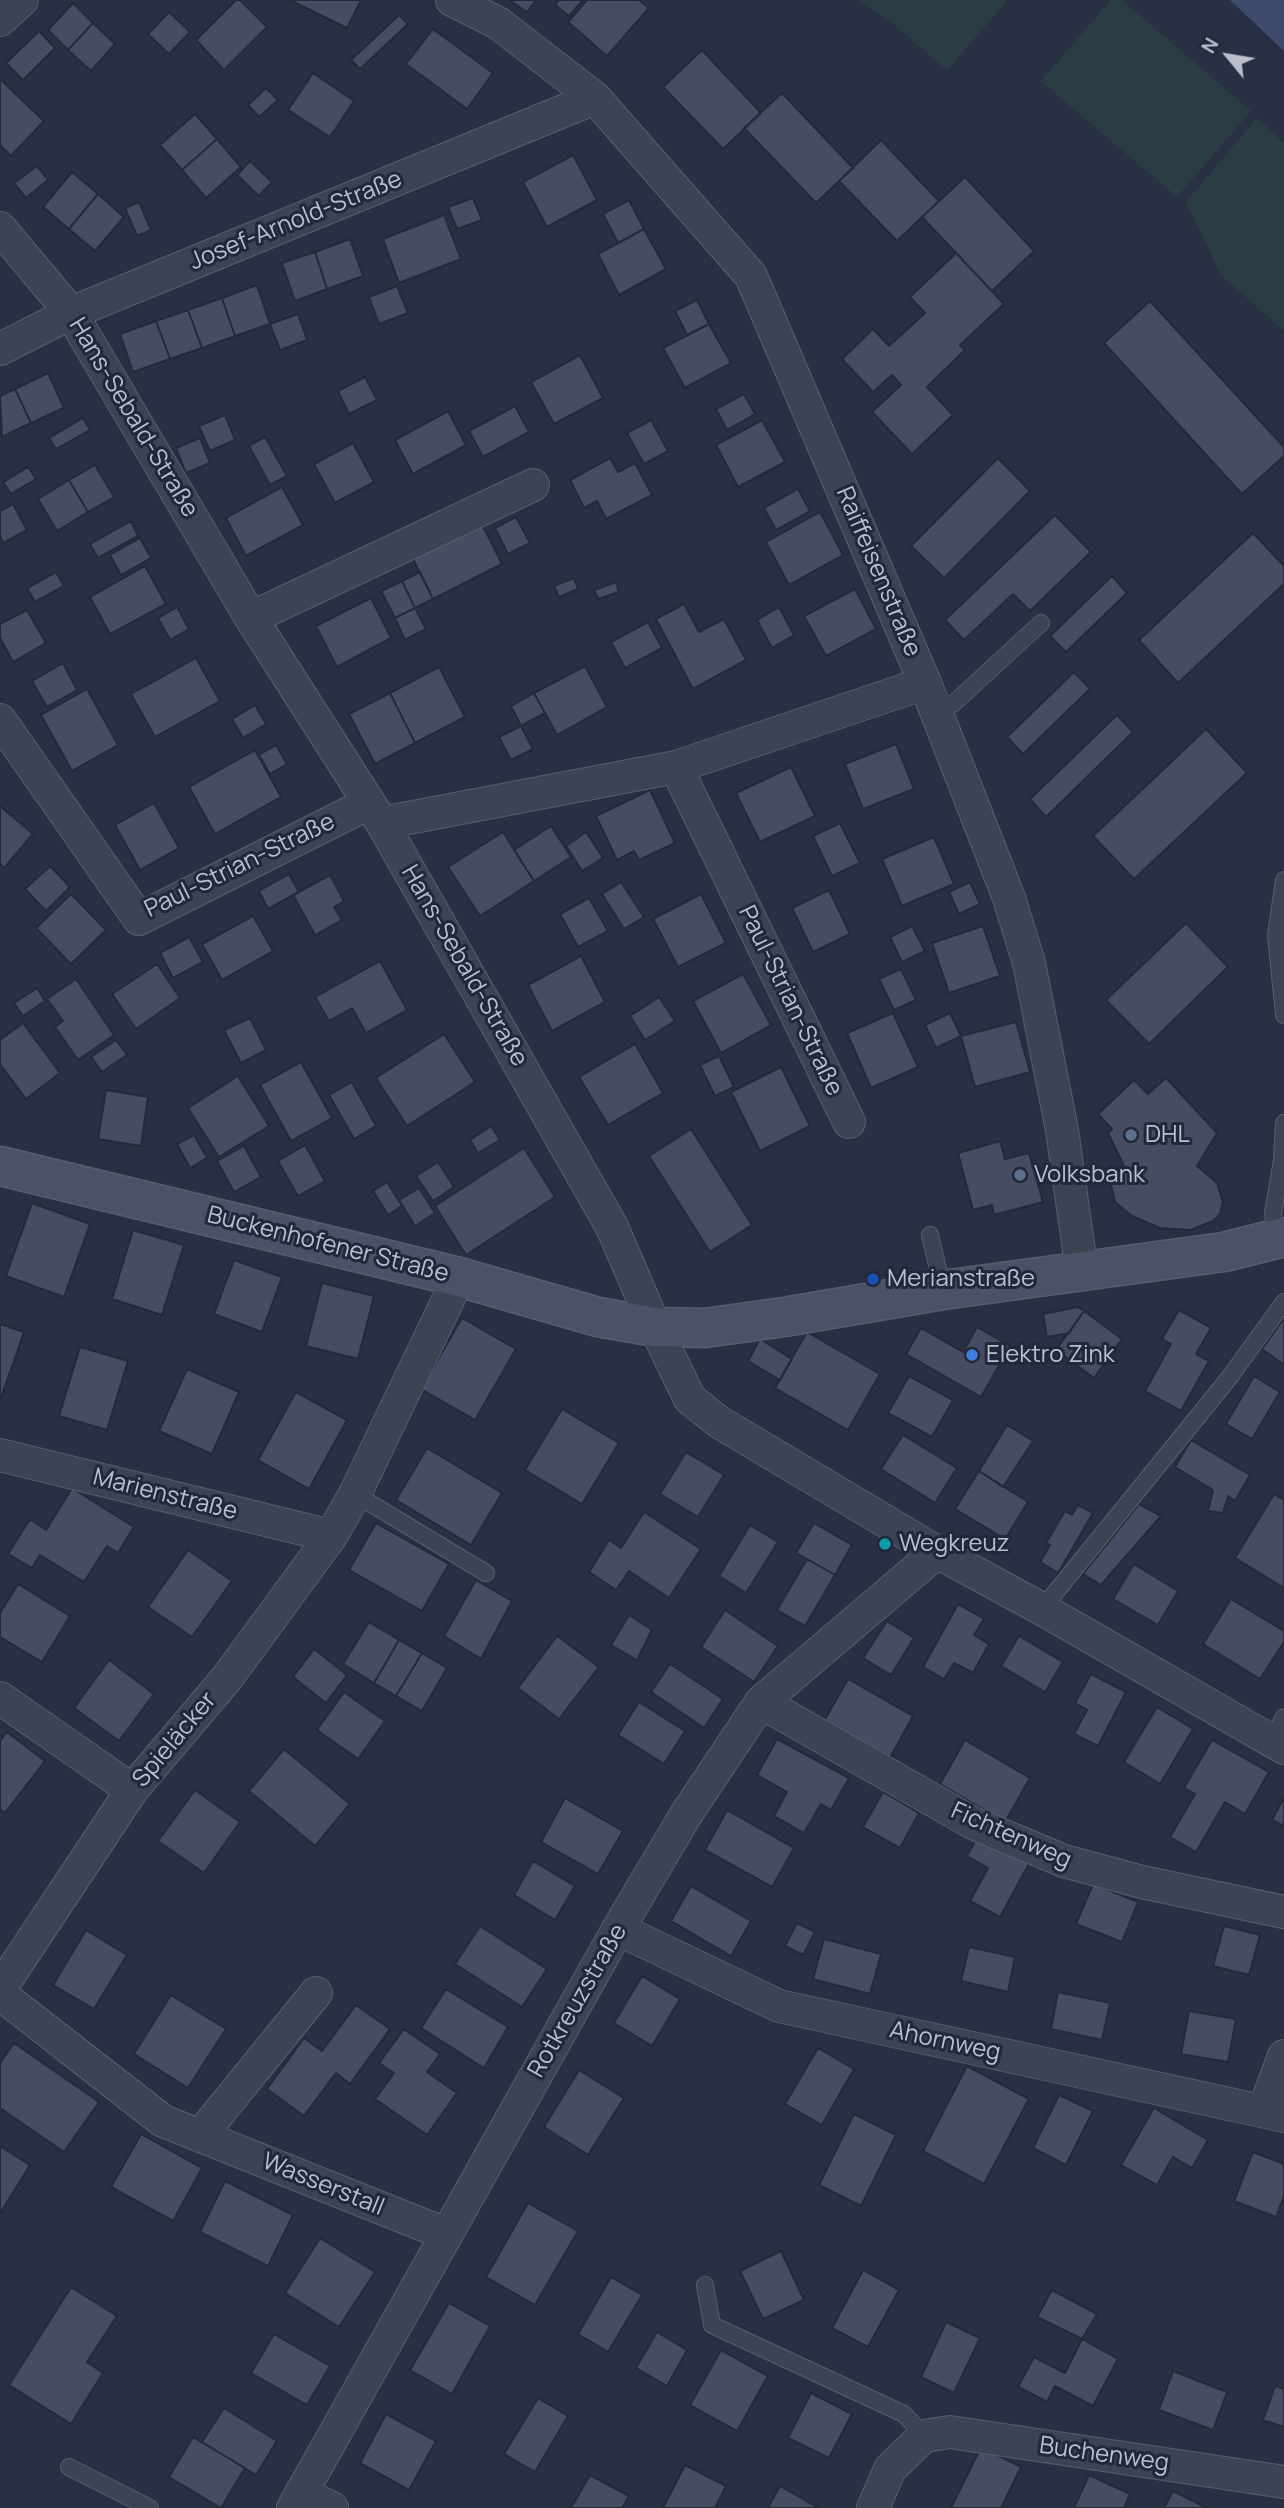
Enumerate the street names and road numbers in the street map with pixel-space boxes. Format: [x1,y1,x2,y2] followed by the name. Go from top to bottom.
[186,165,406,277] street label: Josef-Arnold-Straße
[62,313,204,523] street label: Hans-Sebald-Straße
[829,483,927,661] street label: Raiffeisenstraße
[140,808,340,924] street label: Paul-Strian-Straße
[395,860,533,1072] street label: Hans-Sebald-Straße
[732,901,848,1101] street label: Paul-Strian-Straße
[204,1201,452,1289] street label: Buckenhofener Straße
[90,1463,240,1527] street label: Marienstraße
[127,1687,223,1793] street label: Spieläcker
[946,1797,1076,1875] street label: Fichtenweg
[522,1919,634,2083] street label: Rotkreuzstraße
[887,2016,1003,2068] street label: Ahornweg
[258,2148,388,2222] street label: Wasserstall
[1037,2432,1171,2478] street label: Buchenweg

